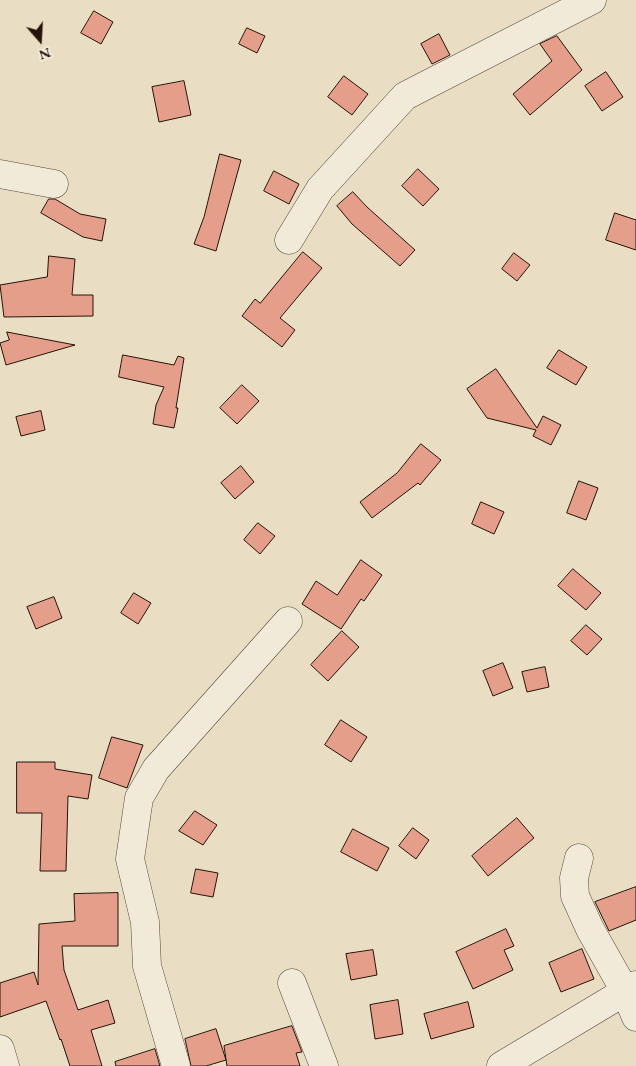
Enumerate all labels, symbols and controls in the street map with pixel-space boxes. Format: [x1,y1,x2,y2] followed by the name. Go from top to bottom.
[15,15,65,65] north arrow
[37,44,53,65] text: N

